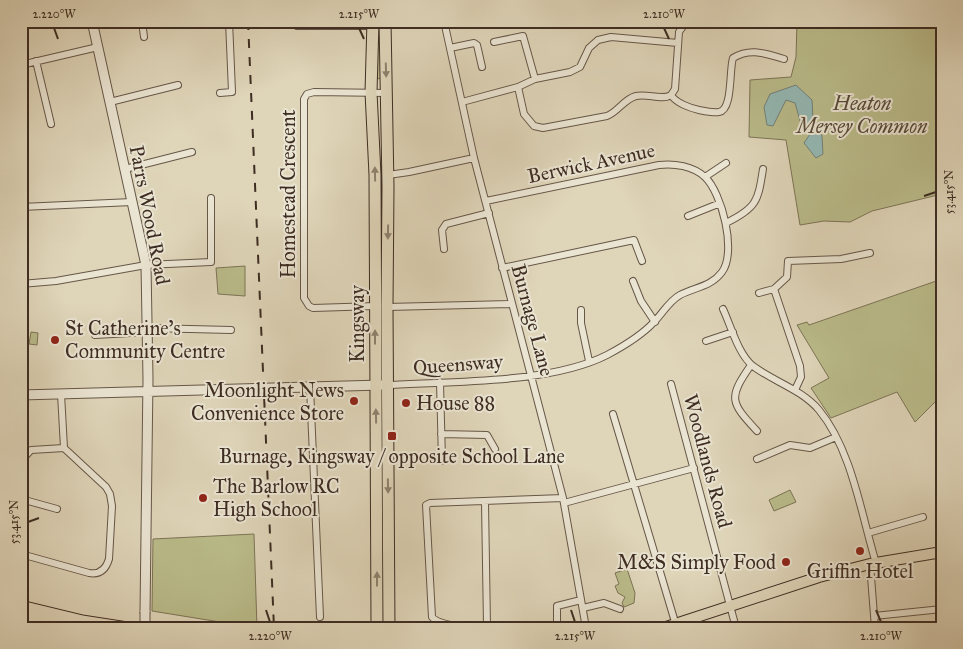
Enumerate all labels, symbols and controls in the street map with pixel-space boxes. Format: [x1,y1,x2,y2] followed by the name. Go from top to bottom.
[32,7,76,21] text: 2.220°W
[339,7,380,21] text: 2.215°W
[643,7,686,21] text: 2.210°W
[382,62,390,78] one-way arrow
[795,91,928,138] park label: Heaton Mersey Common
[276,110,300,278] street label: Homestead Crescent
[525,138,657,188] street label: Berwick Avenue
[125,143,175,287] street label: Parrs Wood Road
[370,166,378,182] one-way arrow
[942,170,956,214] text: 53.415°N
[384,225,392,241] one-way arrow
[506,261,559,379] street label: Burnage Lane
[345,285,370,363] street label: Kingsway
[65,316,225,363] place label: St Catherine's Community Centre
[372,328,380,344] one-way arrow
[49,334,61,346] marker: St Catherine's Community Centre
[412,349,504,379] street label: Queensway
[191,378,344,425] place label: Moonlight News Convenience Store
[416,391,495,415] place label: House 88
[679,391,737,531] street label: Woodlands Road
[348,395,360,407] marker: Moonlight News Convenience Store
[400,397,412,409] marker: House 88
[372,408,380,424] one-way arrow
[386,430,398,442] marker: Burnage, Kingsway / opposite School Lane
[219,444,565,469] place label: Burnage, Kingsway / opposite School Lane
[213,474,340,522] place label: The Barlow RC High School
[385,478,393,494] one-way arrow
[197,492,209,504] marker: The Barlow RC High School
[7,500,21,544] text: 53.415°N
[854,545,866,557] marker: Griffin Hotel
[617,550,776,574] place label: M&S Simply Food
[780,556,792,568] marker: M&S Simply Food
[807,559,914,583] place label: Griffin Hotel
[373,571,381,587] one-way arrow
[248,629,292,643] text: 2.220°W
[555,629,596,643] text: 2.215°W
[860,629,903,643] text: 2.210°W

